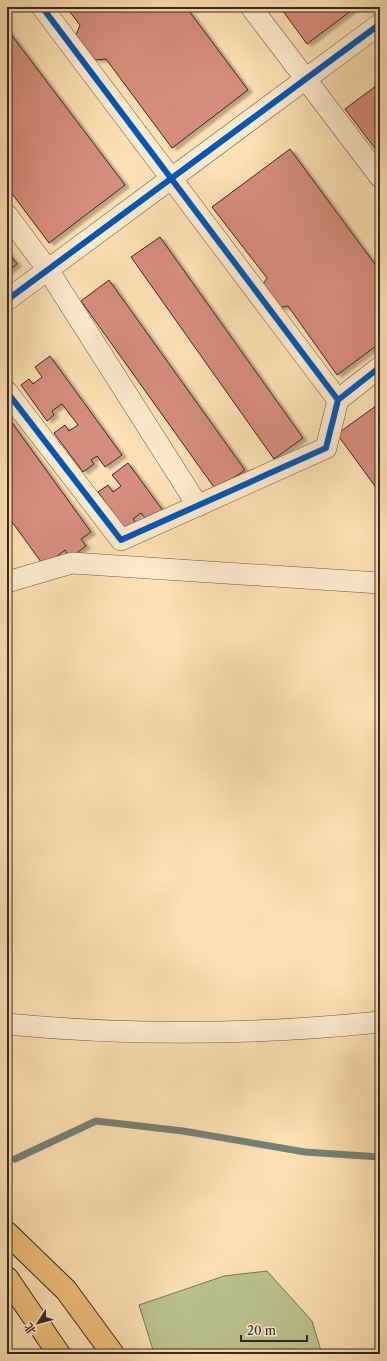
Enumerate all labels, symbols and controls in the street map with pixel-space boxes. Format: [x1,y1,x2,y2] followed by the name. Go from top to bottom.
[18,1303,58,1343] north arrow
[241,1317,307,1343] scale bar
[21,1320,39,1337] text: 北
[247,1323,276,1338] text: 20 m

